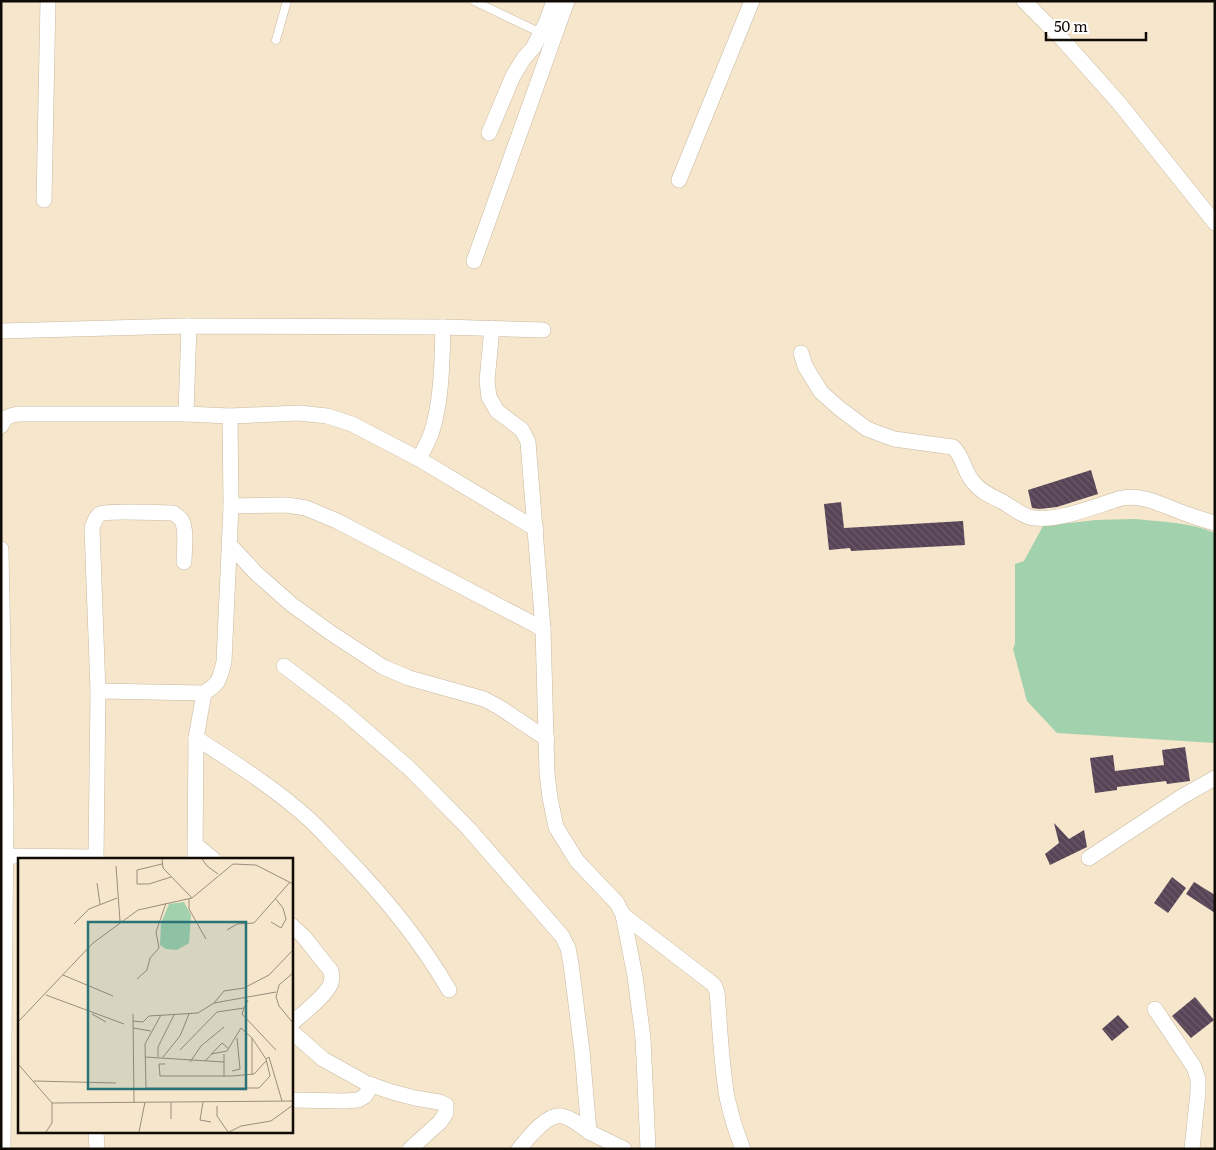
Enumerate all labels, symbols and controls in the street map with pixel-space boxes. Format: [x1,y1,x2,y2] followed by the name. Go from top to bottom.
[1046,10,1146,42] scale bar
[1054,14,1088,37] text: 50 m
[18,858,292,1132] inset map

